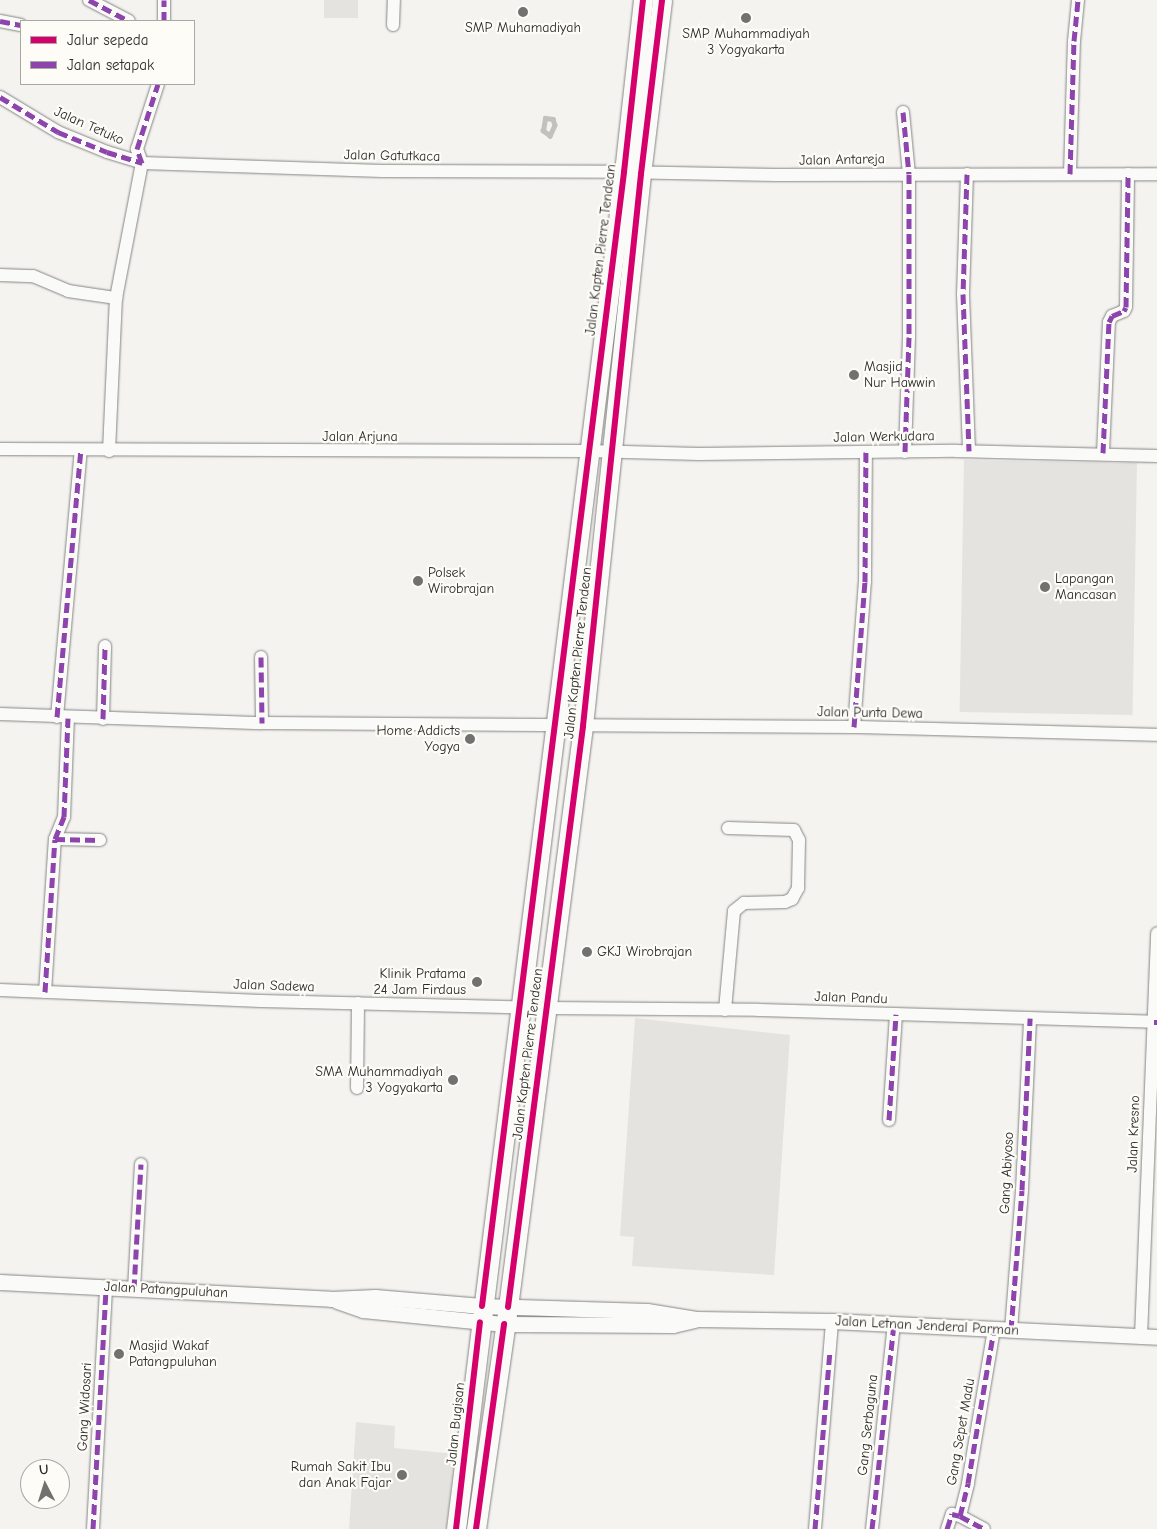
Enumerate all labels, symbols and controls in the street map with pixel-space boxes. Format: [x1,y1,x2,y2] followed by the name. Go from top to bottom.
[517,6,529,18] marker: SMP Muhamadiyah
[740,12,752,24] marker: SMP Muhammadiyah 3 Yogyakarta
[20,20,195,85] legend
[465,20,581,36] place label: SMP Muhamadiyah
[682,26,810,58] place label: SMP Muhammadiyah 3 Yogyakarta
[67,31,148,49] text: Jalur sepeda
[67,56,154,74] text: Jalan setapak
[52,103,126,149] street label: Jalan Tetuko
[344,147,440,165] street label: Jalan Gatutkaca
[799,151,885,169] street label: Jalan Antareja
[582,163,620,337] street label: Jalan Kapten Pierre Tendean
[864,359,936,392] place label: Masjid Nur Hawwin
[848,369,860,381] marker: Masjid Nur Hawwin
[833,428,935,446] street label: Jalan Werkudara
[322,429,398,445] street label: Jalan Arjuna
[428,565,494,598] place label: Polsek Wirobrajan
[561,566,595,740] street label: Jalan Kapten Pierre Tendean
[1055,571,1116,604] place label: Lapangan Mancasan
[412,575,424,587] marker: Polsek Wirobrajan
[1039,581,1051,593] marker: Lapangan Mancasan
[817,704,923,722] street label: Jalan Punta Dewa
[376,723,460,756] place label: Home Addicts Yogya
[464,733,476,745] marker: Home Addicts Yogya
[597,944,692,960] place label: GKJ Wirobrajan
[581,946,593,958] marker: GKJ Wirobrajan
[373,966,466,999] place label: Klinik Pratama 24 Jam Firdaus
[509,967,547,1141] street label: Jalan Kapten Pierre Tendean
[470,975,484,989] marker: Klinik Pratama 24 Jam Firdaus
[233,976,315,996] street label: Jalan Sadewa
[814,988,888,1008] street label: Jalan Pandu
[315,1064,443,1096] place label: SMA Muhammadiyah 3 Yogyakarta
[447,1074,459,1086] marker: SMA Muhammadiyah 3 Yogyakarta
[1124,1095,1144,1173] street label: Jalan Kresno
[996,1131,1018,1215] street label: Gang Abiyoso
[104,1278,228,1302] street label: Jalan Patangpuluhan
[835,1313,1019,1339] street label: Jalan Letnan Jenderal Parman
[129,1338,217,1370] place label: Masjid Wakaf Patangpuluhan
[113,1348,125,1360] marker: Masjid Wakaf Patangpuluhan
[74,1362,96,1452] street label: Gang Widosari
[854,1374,882,1476] street label: Gang Serbaguna
[943,1377,979,1487] street label: Gang Sepet Madu
[443,1382,469,1466] street label: Jalan Bugisan
[20,1459,70,1509] north arrow
[291,1459,391,1491] place label: Rumah Sakit Ibu dan Anak Fajar
[38,1461,49,1478] text: U
[395,1468,409,1482] marker: Rumah Sakit Ibu dan Anak Fajar

